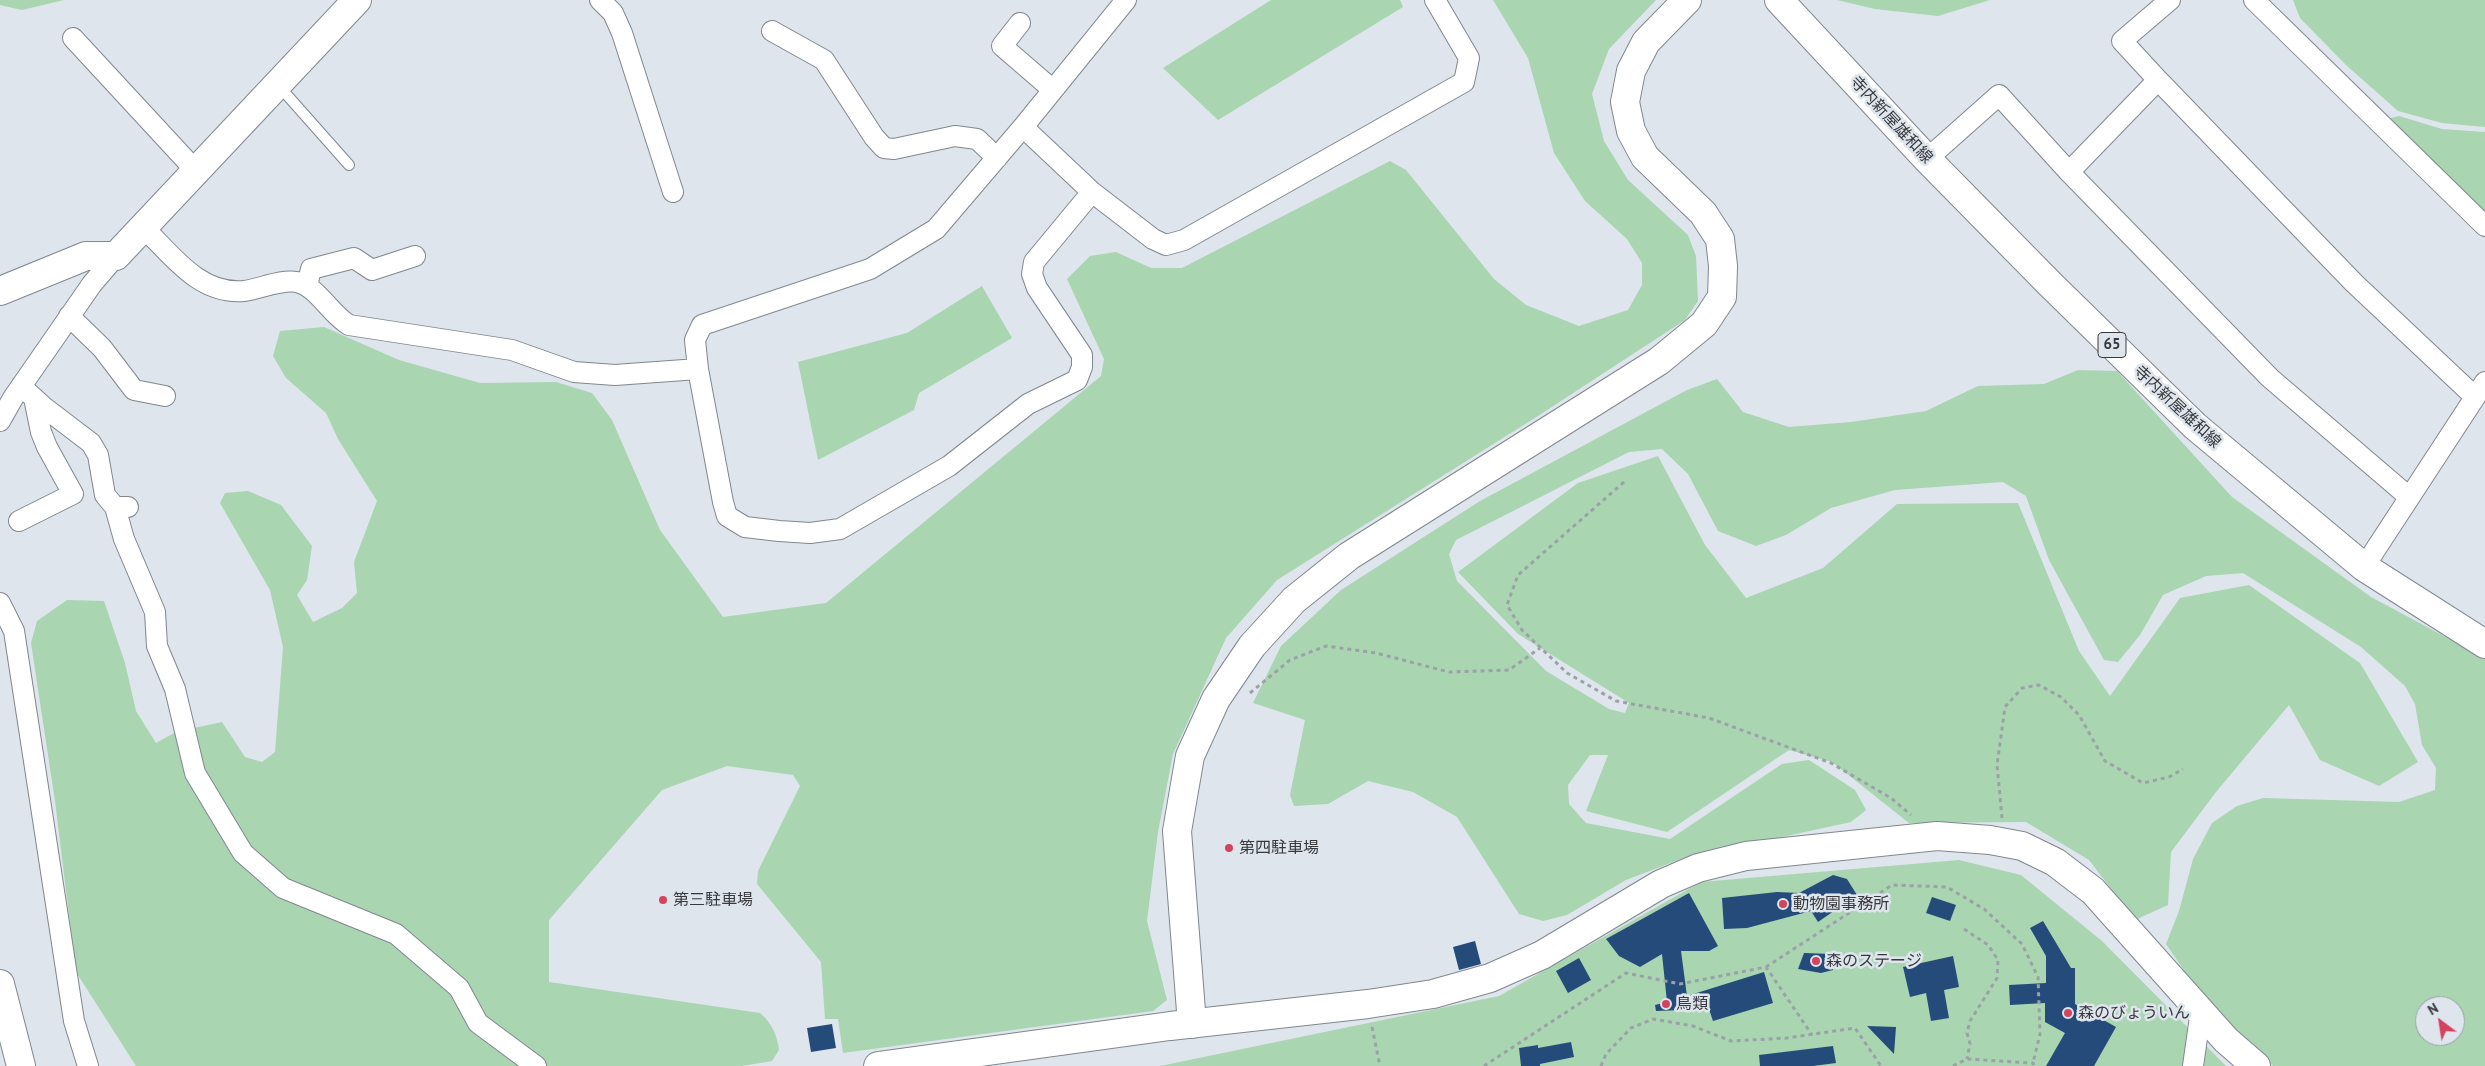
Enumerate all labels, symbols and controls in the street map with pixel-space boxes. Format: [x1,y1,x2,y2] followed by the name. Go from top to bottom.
[1846,72,1936,168] street label: 寺内新屋雄和線
[2098,332,2126,358] road number: 65
[2129,362,2225,452] street label: 寺内新屋雄和線
[1239,838,1319,858] place label: 第四駐車場
[1223,842,1235,854] marker: 第四駐車場
[673,890,753,910] place label: 第三駐車場
[657,894,669,906] marker: 第三駐車場
[1793,894,1889,914] place label: 動物園事務所
[1777,898,1789,910] marker: 動物園事務所
[1826,951,1922,971] place label: 森のステージ
[1810,955,1822,967] marker: 森のステージ
[1676,994,1708,1014] place label: 鳥類
[2415,996,2465,1046] north arrow
[1660,998,1672,1010] marker: 鳥類
[2424,999,2441,1019] text: N
[2078,1003,2190,1023] place label: 森のびょういん
[2062,1007,2074,1019] marker: 森のびょういん

